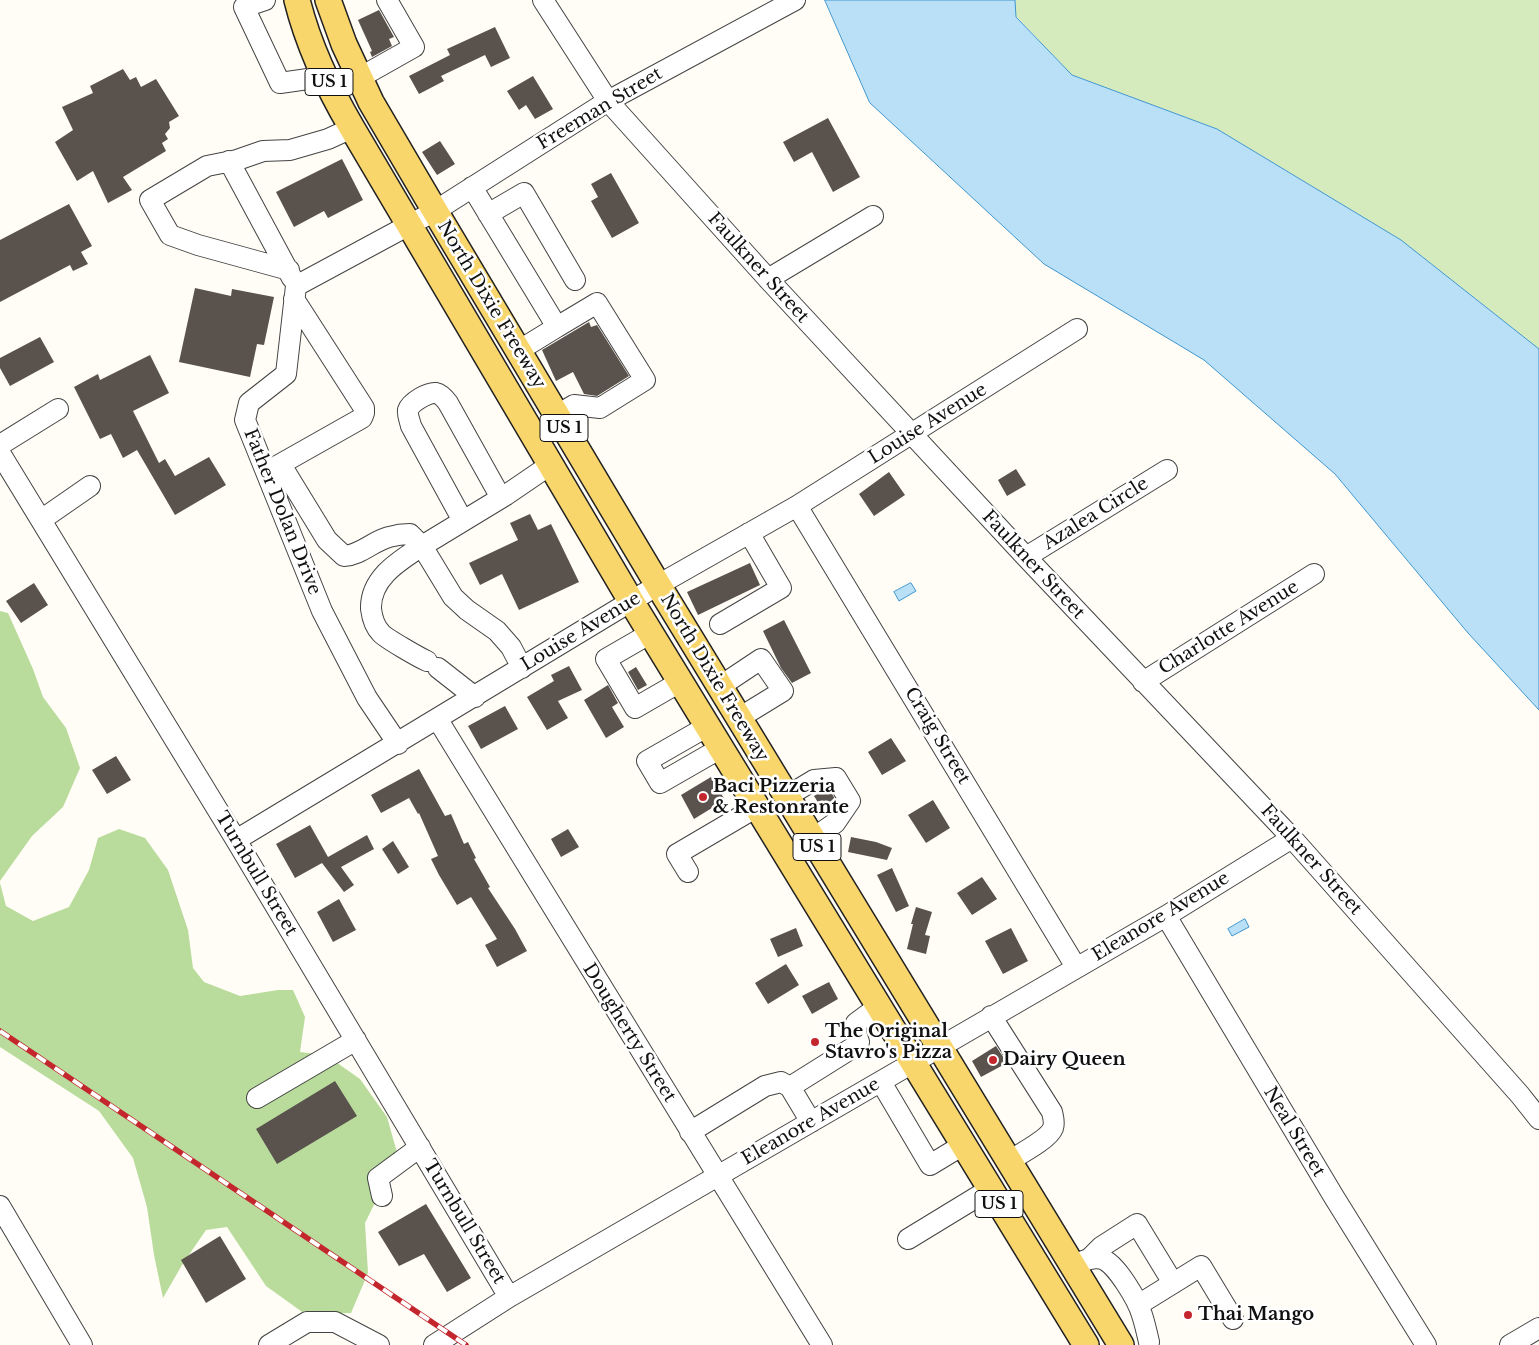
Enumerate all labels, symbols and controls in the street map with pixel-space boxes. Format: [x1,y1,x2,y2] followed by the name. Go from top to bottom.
[534,63,666,155] street label: Freeman Street
[305,68,353,95] road number: US 1
[703,208,813,328] street label: Faulkner Street
[432,217,550,393] street label: North Dixie Freeway
[865,379,991,469] street label: Louise Avenue
[540,414,588,442] road number: US 1
[239,426,325,598] street label: Father Dolan Drive
[1039,473,1153,555] street label: Azalea Circle
[977,506,1089,624] street label: Faulkner Street
[1155,576,1303,680] street label: Charlotte Avenue
[517,588,645,676] street label: Louise Avenue
[655,590,773,766] street label: North Dixie Freeway
[900,684,974,788] street label: Craig Street
[713,776,849,819] place label: Baci Pizzeria & Restonrante
[697,791,709,803] marker: Baci Pizzeria & Restonrante
[1256,800,1366,920] street label: Faulkner Street
[210,808,302,940] street label: Turnbull Street
[793,834,841,860] road number: US 1
[1089,868,1233,966] street label: Eleanore Avenue
[578,960,680,1106] street label: Dougherty Street
[825,1021,952,1064] place label: The Original Stavro's Pizza
[809,1036,821,1048] marker: The Original Stavro's Pizza
[1003,1049,1126,1071] place label: Dairy Queen
[987,1054,999,1066] marker: Dairy Queen
[738,1074,884,1170] street label: Eleanore Avenue
[1259,1083,1329,1181] street label: Neal Street
[418,1156,510,1288] street label: Turnbull Street
[975,1190,1023,1218] road number: US 1
[1198,1304,1314,1326] place label: Thai Mango
[1182,1309,1194,1321] marker: Thai Mango

